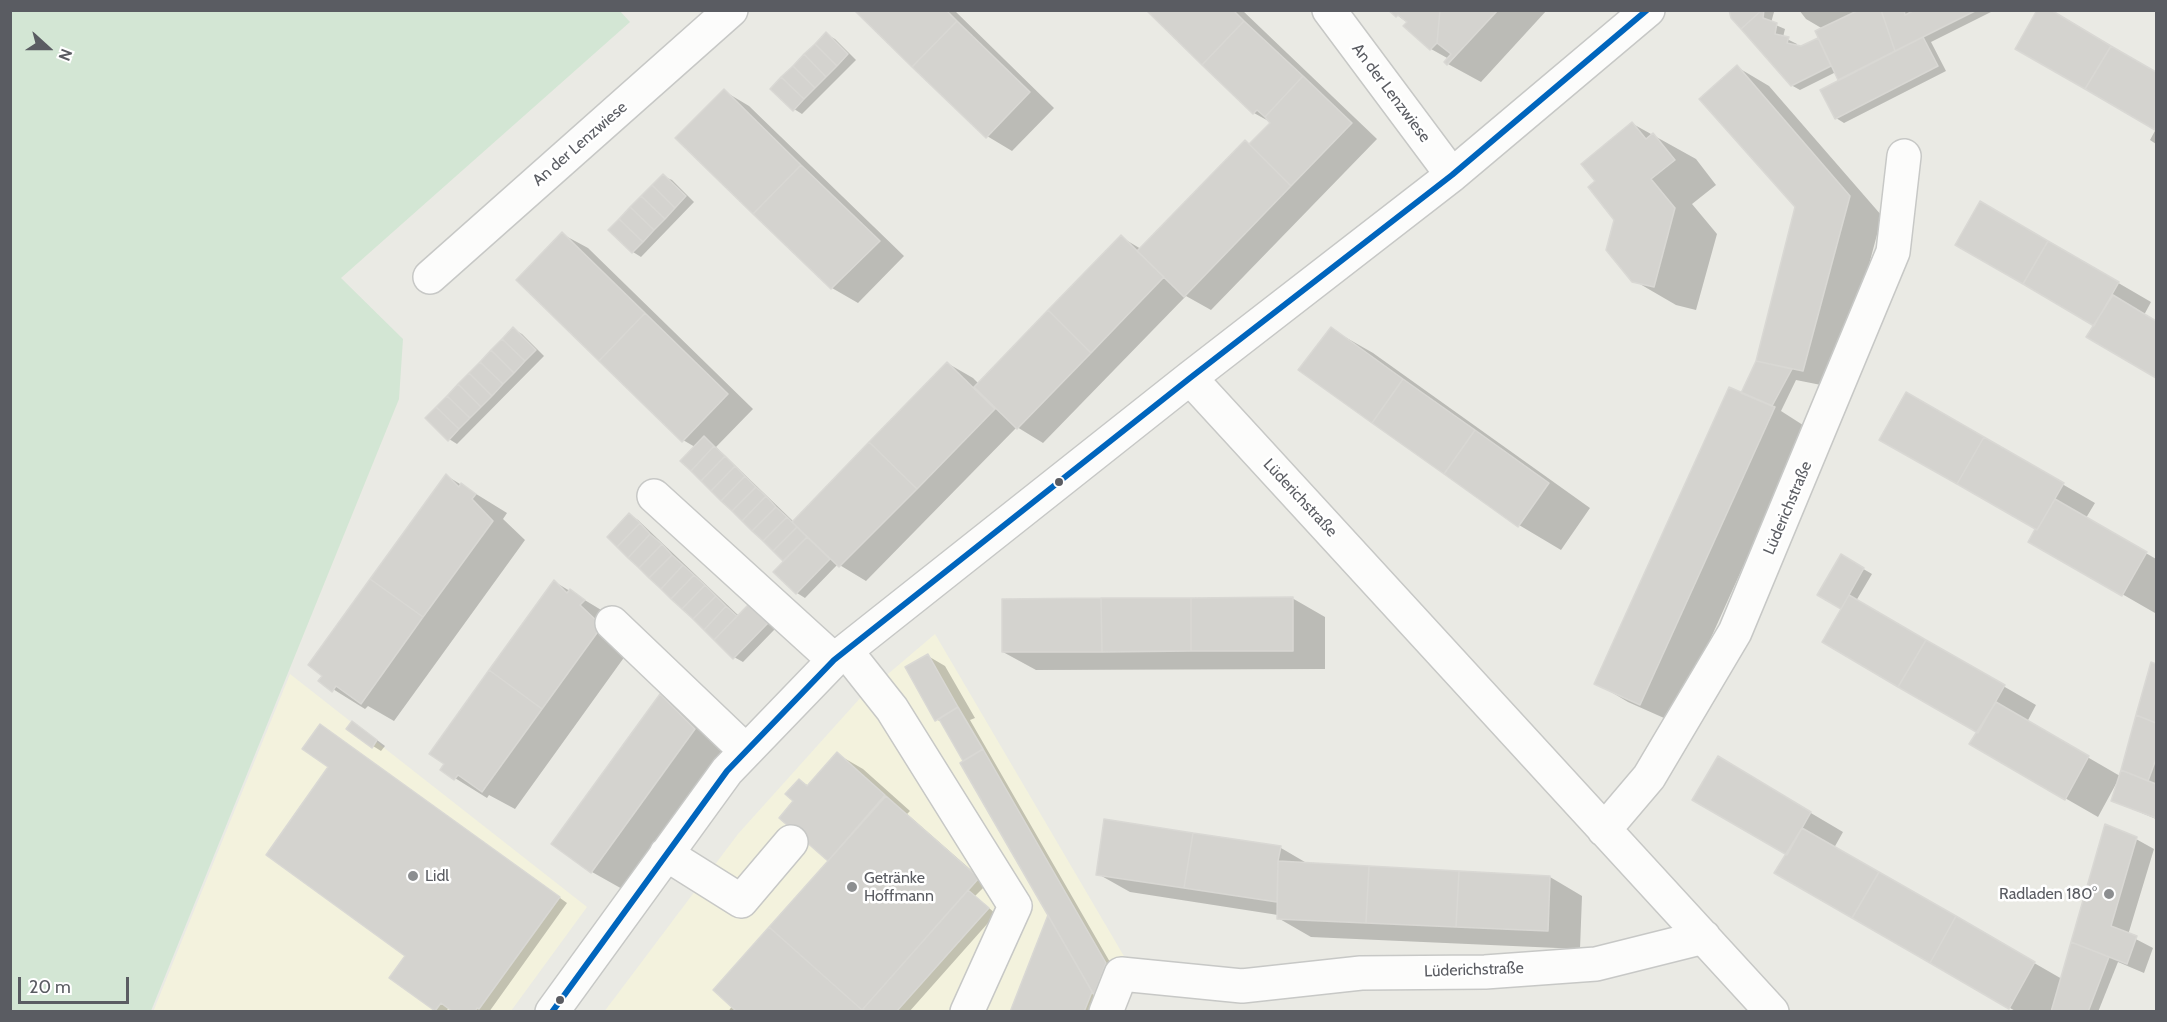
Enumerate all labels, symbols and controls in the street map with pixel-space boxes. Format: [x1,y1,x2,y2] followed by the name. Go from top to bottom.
[18,18,78,78] north arrow
[1348,40,1434,146] street label: An der Lenzwiese
[54,46,76,63] text: N
[529,98,631,190] street label: An der Lenzwiese
[1259,455,1341,541] street label: Lüderichstraße
[1760,458,1816,558] street label: Lüderichstraße
[1053,476,1065,488] unlabelled marker
[425,866,449,886] place label: Lidl
[864,868,934,906] place label: Getränke Hoffmann
[406,869,420,883] marker: Lidl
[845,880,859,894] marker: Getränke Hoffmann
[1999,884,2097,904] place label: Radladen 180°
[2102,887,2116,901] marker: Radladen 180°
[1424,959,1524,981] street label: Lüderichstraße
[21,965,132,1003] scale bar
[29,976,71,998] text: 20 m
[554,994,566,1006] unlabelled marker

